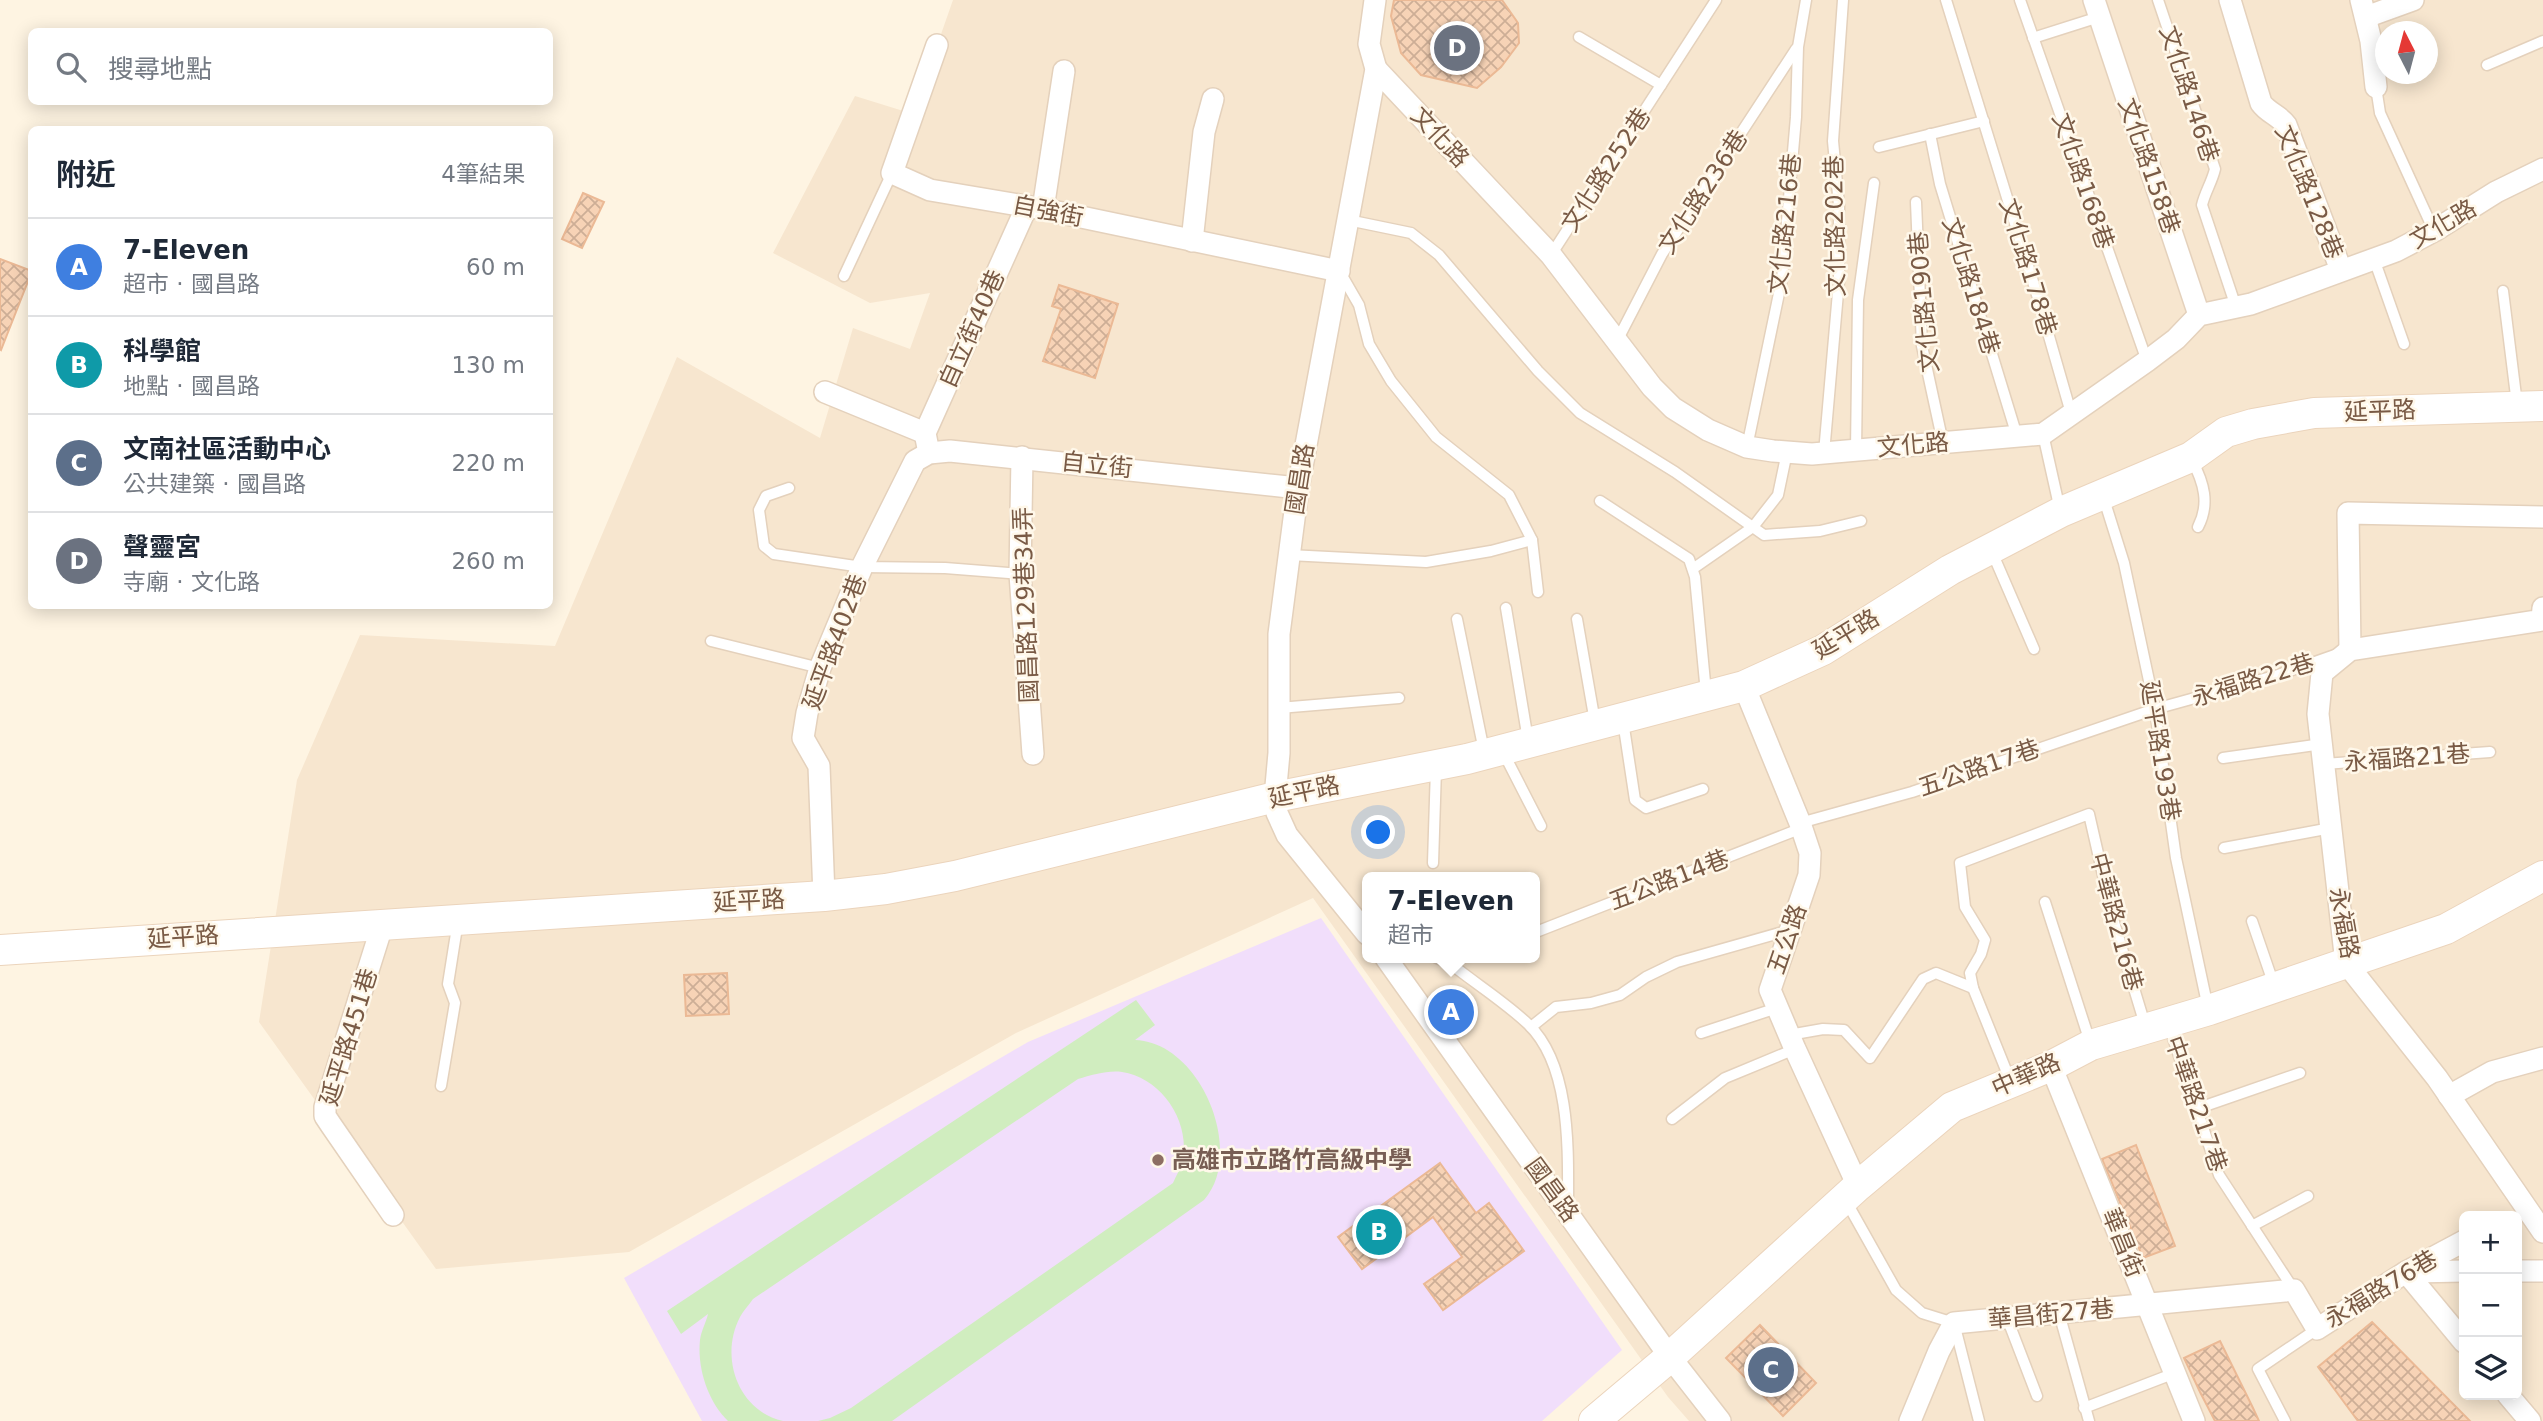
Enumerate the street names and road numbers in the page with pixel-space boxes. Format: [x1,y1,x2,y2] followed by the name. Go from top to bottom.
[2154,22,2224,166] street label: 文化路146巷
[2113,94,2185,238] street label: 文化路158巷
[1405,101,1475,173] street label: 文化路
[1556,103,1656,237] street label: 文化路252巷
[2047,109,2119,253] street label: 文化路168巷
[2269,121,2349,263] street label: 文化路128巷
[1653,125,1753,259] street label: 文化路236巷
[1764,152,1806,296] street label: 文化路216巷
[1820,155,1850,297] street label: 文化路202巷
[1010,190,1086,232] street label: 自強街
[2405,194,2481,254] street label: 文化路
[1994,195,2062,339] street label: 文化路178巷
[1937,214,2005,358] street label: 文化路184巷
[1904,230,1944,374] street label: 文化路190巷
[933,266,1011,392] street label: 自立街40巷
[2344,396,2416,426] street label: 延平路
[1876,428,1950,462] street label: 文化路
[1281,441,1319,517] street label: 國昌路
[1060,447,1134,483] street label: 自立街
[1009,506,1043,704] street label: 國昌路129巷34弄
[798,571,872,713] street label: 延平路402巷
[1808,603,1884,665] street label: 延平路
[2188,648,2318,712] street label: 永福路22巷
[2135,679,2185,823] street label: 延平路193巷
[1915,734,2043,802] street label: 五公路17巷
[2343,740,2471,776] street label: 永福路21巷
[1266,771,1342,813] street label: 延平路
[1605,844,1733,916] street label: 五公路14巷
[2084,850,2148,994] street label: 中華路216巷
[712,885,786,917] street label: 延平路
[2324,885,2364,961] street label: 永福路
[1762,900,1812,978] street label: 五公路
[146,921,220,953] street label: 延平路
[315,965,383,1109] street label: 延平路451巷
[2160,1032,2232,1176] street label: 中華路217巷
[1987,1048,2065,1102] street label: 中華路
[1520,1153,1584,1227] street label: 國昌路
[2097,1204,2149,1282] street label: 華昌街
[2320,1244,2442,1334] street label: 永福路76巷
[1987,1295,2115,1333] street label: 華昌街27巷

